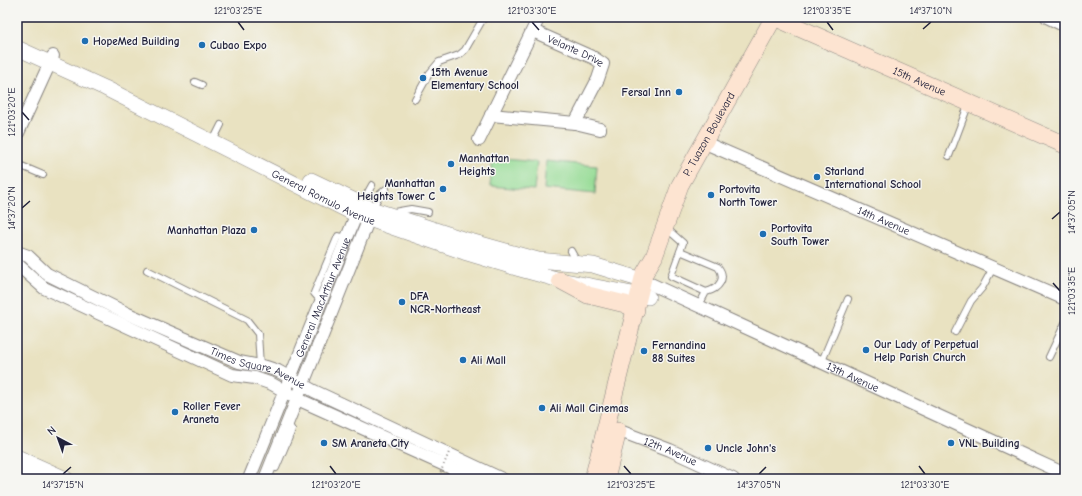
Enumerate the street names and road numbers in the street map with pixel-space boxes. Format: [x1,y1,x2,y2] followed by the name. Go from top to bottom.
[546,32,607,70] street label: Velante Drive
[891,64,949,99] street label: 15th Avenue
[680,90,737,178] street label: P. Tuazon Boulevard
[270,167,377,227] street label: General Romulo Avenue
[855,203,912,238] street label: 14th Avenue
[293,235,353,359] street label: General MacArthur Avenue
[208,344,308,392] street label: Times Square Avenue
[825,359,882,395] street label: 13th Avenue
[642,434,700,468] street label: 12th Avenue

